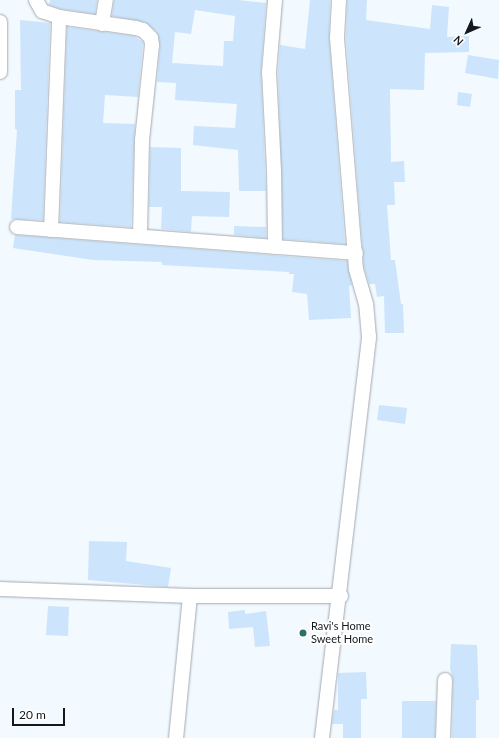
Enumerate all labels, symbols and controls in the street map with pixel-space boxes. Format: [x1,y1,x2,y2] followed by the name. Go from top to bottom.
[447,12,487,52] north arrow
[451,33,466,48] text: N
[311,620,373,646] place label: Ravi's Home Sweet Home
[298,628,308,638] marker: Ravi's Home Sweet Home
[14,700,67,726] scale bar
[19,707,46,722] text: 20 m

